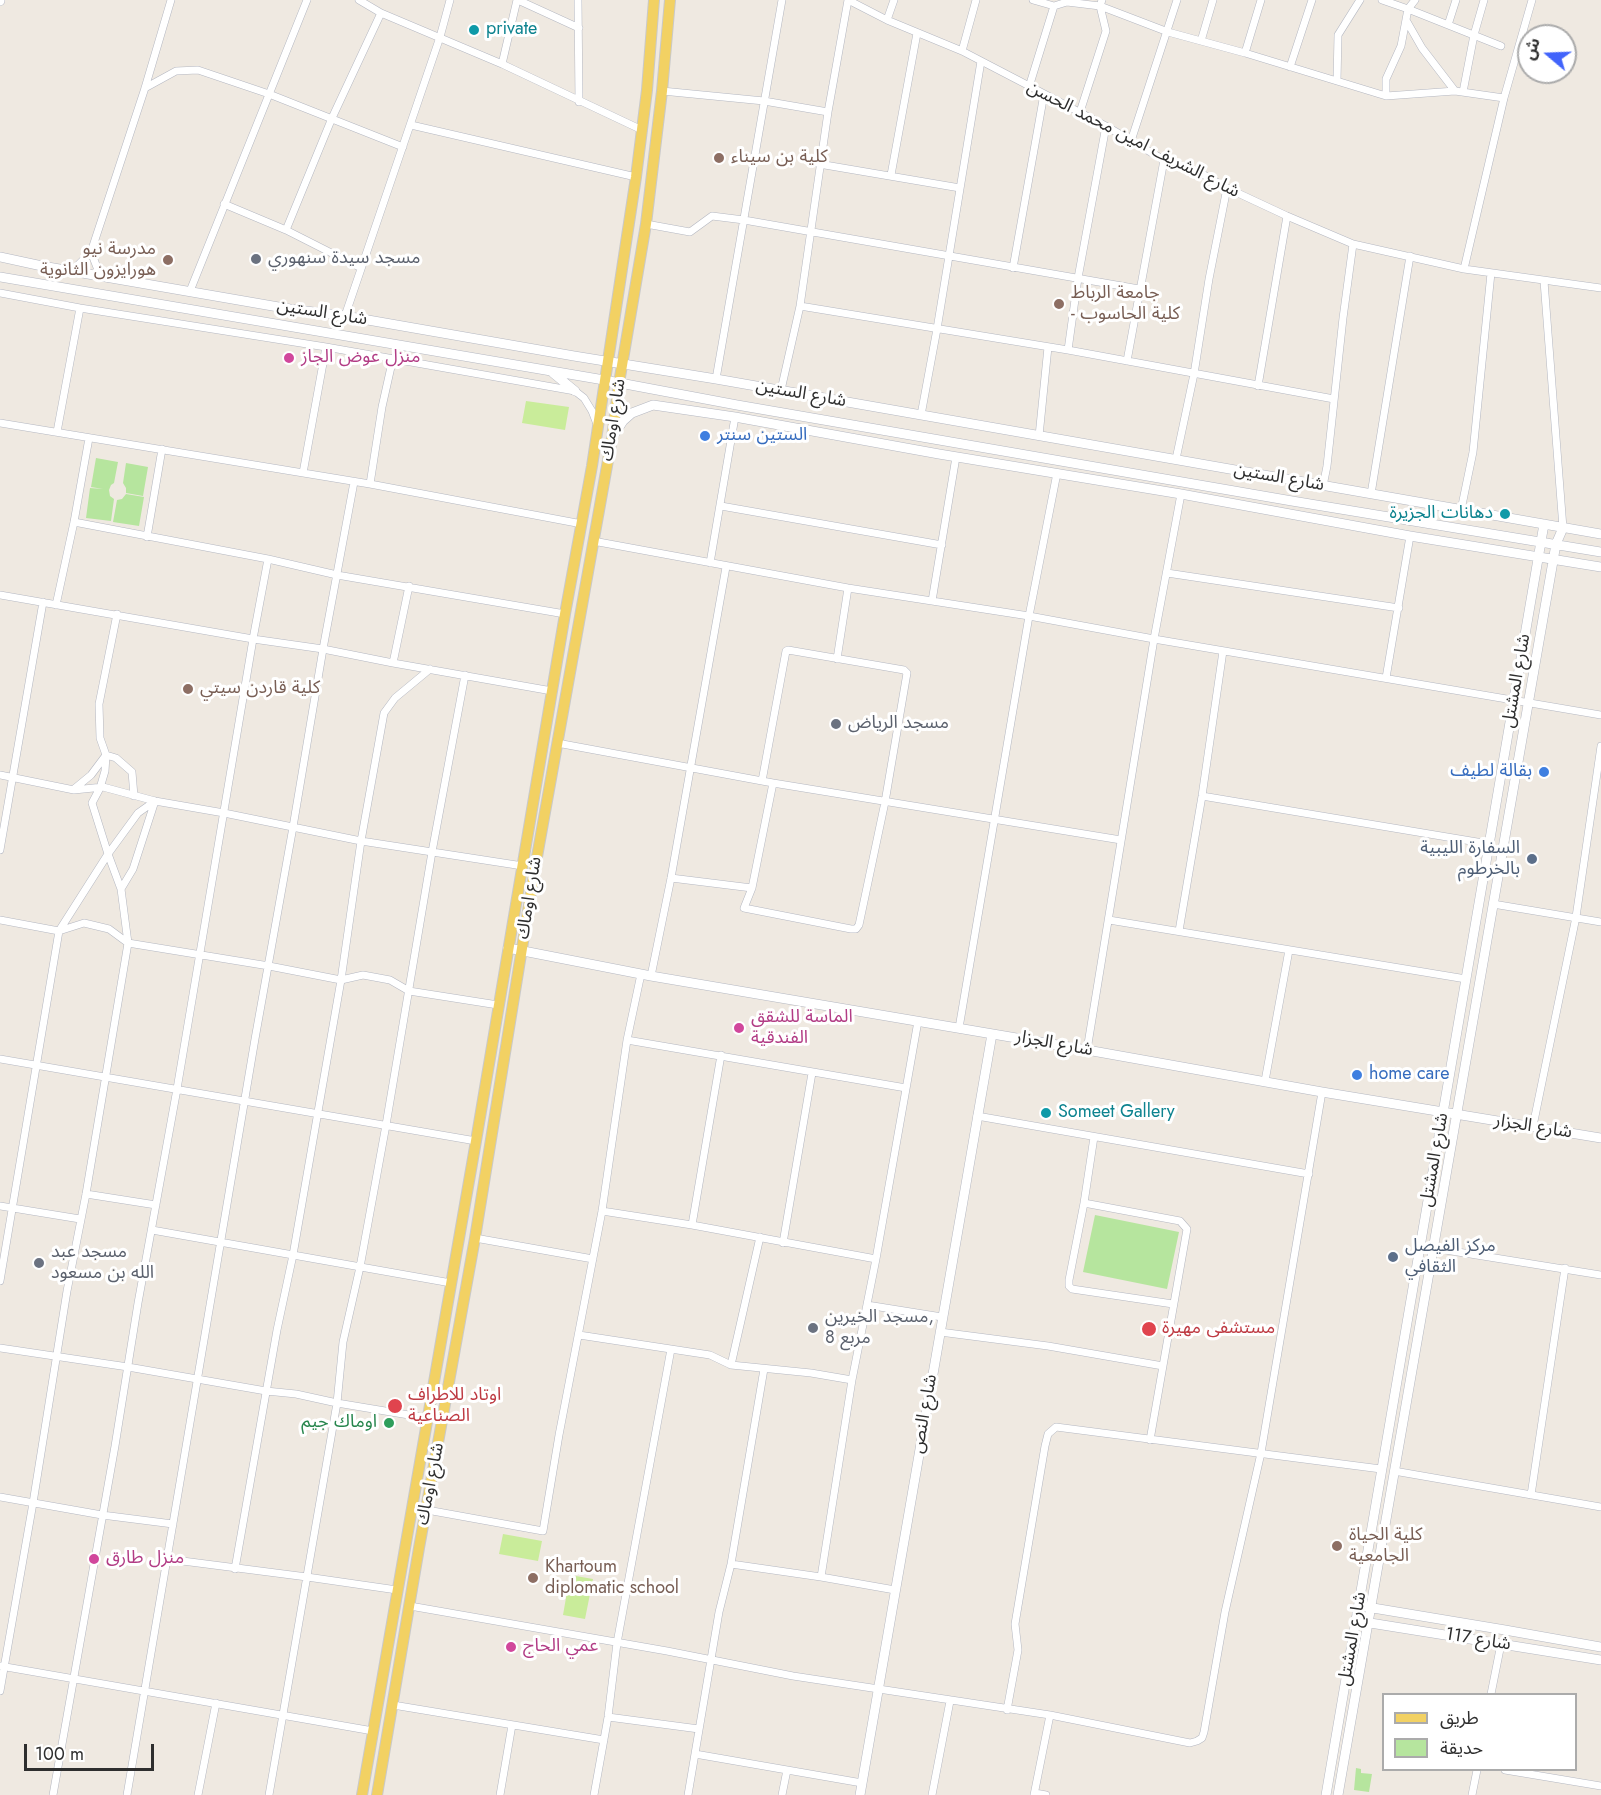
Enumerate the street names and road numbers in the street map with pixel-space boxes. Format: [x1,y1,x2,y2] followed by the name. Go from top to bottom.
[1023,77,1243,203] street label: شارع الشريف امين محمد الحسن
[275,295,369,331] street label: شارع الستين
[754,375,848,413] street label: شارع الستين
[597,377,631,463] street label: شارع اوماك
[1232,459,1326,497] street label: شارع الستين
[1498,632,1536,730] street label: شارع المشتل
[513,855,547,941] street label: شارع اوماك
[1013,1027,1095,1061] street label: شارع الجزار
[1493,1110,1573,1144] street label: شارع الجزار
[1416,1111,1454,1209] street label: شارع المشتل
[907,1373,943,1455] street label: شارع النص
[412,1441,450,1527] street label: شارع اوماك
[1334,1590,1372,1688] street label: شارع المشتل
[1444,1624,1512,1656] street label: شارع 117

